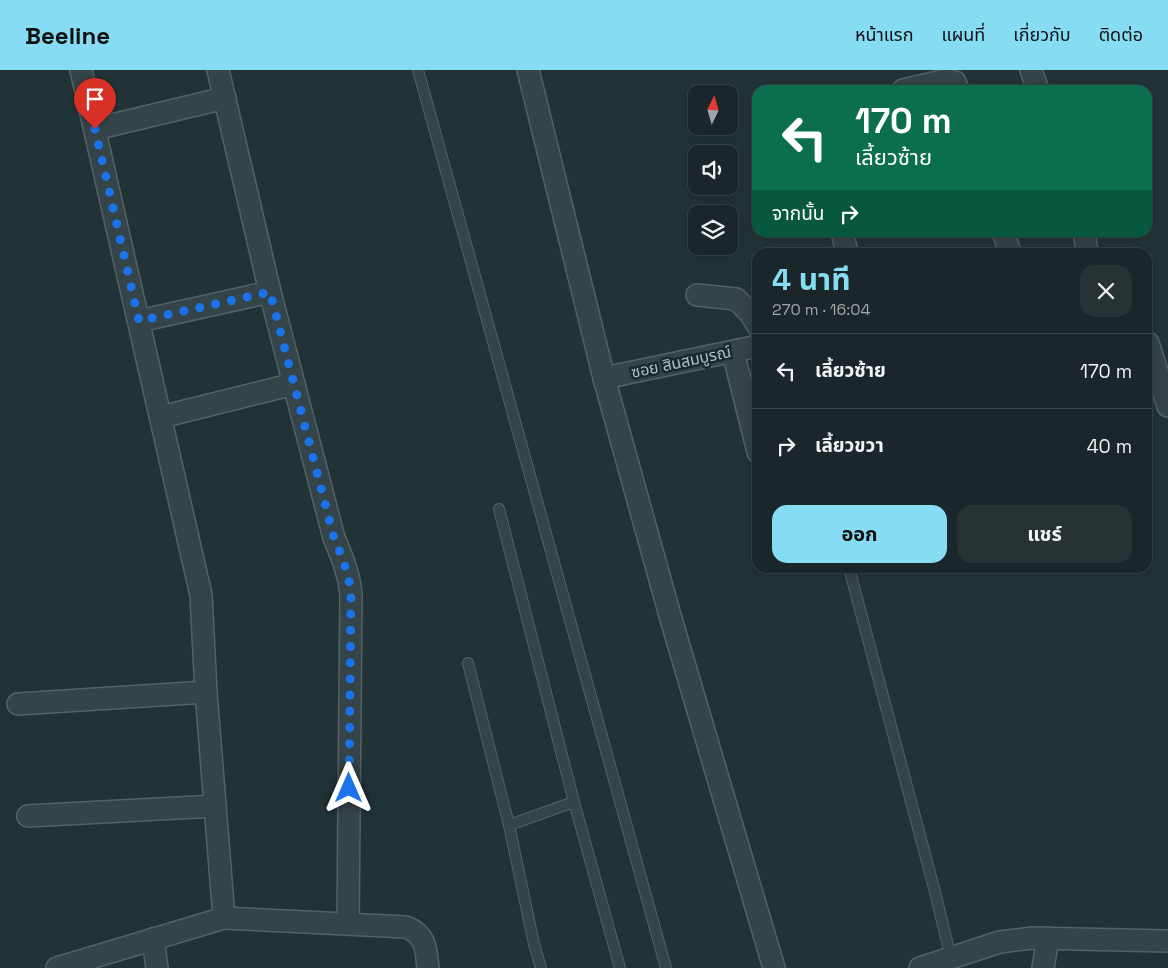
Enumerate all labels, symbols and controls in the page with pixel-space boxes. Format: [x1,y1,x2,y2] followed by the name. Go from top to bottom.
[25,20,110,51] text: Beeline
[855,23,913,46] text: หน้าแรก
[941,23,985,46] text: แผนที่
[1013,23,1071,46] text: เกี่ยวกับ
[1099,23,1143,46] text: ติดต่อ
[74,78,116,129] pin
[81,85,109,113] icon: arrive
[688,85,738,135] north arrow
[688,85,738,255] map controls
[855,99,952,143] text: 170 m
[772,105,837,170] icon: left
[855,143,932,171] text: เลี้ยวซ้าย
[688,145,738,195] button: sound
[835,200,863,228] icon: right
[772,201,825,226] text: จากนั้น
[688,205,738,255] button: layers
[772,260,850,299] text: 4 นาที
[1080,265,1132,317] button: close
[772,299,871,320] text: 270 m · 16:04
[629,341,733,383] street label: ซอย สินสมบูรณ์
[772,357,800,385] icon: left
[815,358,886,383] text: เลี้ยวซ้าย
[1080,359,1132,384] text: 170 m
[772,432,800,460] icon: right
[815,433,884,458] text: เลี้ยวขวา
[1087,434,1132,459] text: 40 m
[772,505,947,563] button: ออก
[957,505,1132,563] button: แชร์
[322,761,374,813] position arrow

